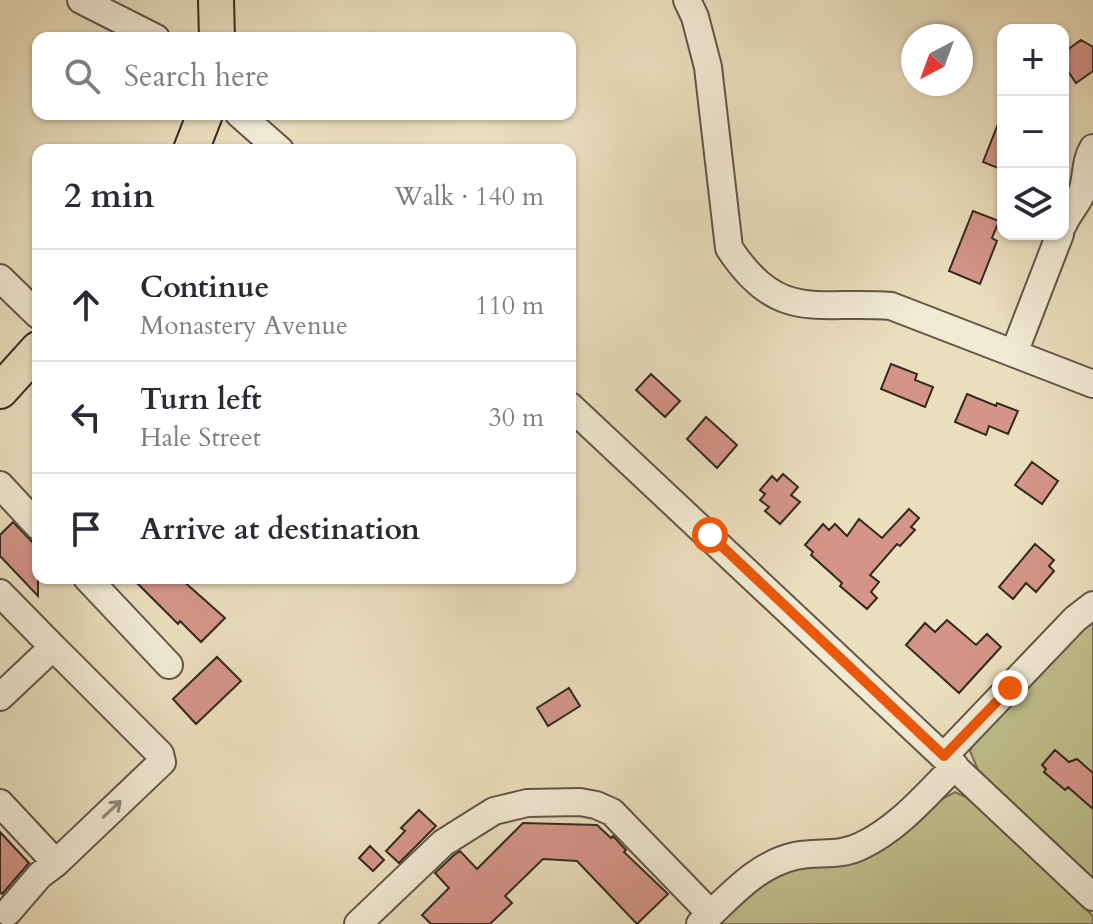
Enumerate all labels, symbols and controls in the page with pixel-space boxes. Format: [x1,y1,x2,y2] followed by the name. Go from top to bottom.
[901,24,973,96] north arrow
[997,24,1069,240] map controls
[997,24,1069,96] button: +
[32,32,576,120] search box
[60,54,104,98] icon: search
[124,56,269,97] text: Search here
[997,96,1069,168] button: −
[997,168,1069,240] button: layers
[64,173,155,219] text: 2 min
[394,179,544,214] text: Walk · 140 m
[140,267,269,308] text: Continue
[64,283,108,327] icon: ahead
[475,288,544,323] text: 110 m
[140,308,348,343] text: Monastery Avenue
[140,379,262,420] text: Turn left
[64,395,108,439] icon: left
[488,400,544,435] text: 30 m
[140,420,261,455] text: Hale Street
[64,507,108,551] icon: arrive
[140,509,420,550] text: Arrive at destination
[692,517,728,553] route start
[992,670,1028,706] route end
[102,800,122,819] one-way arrow

